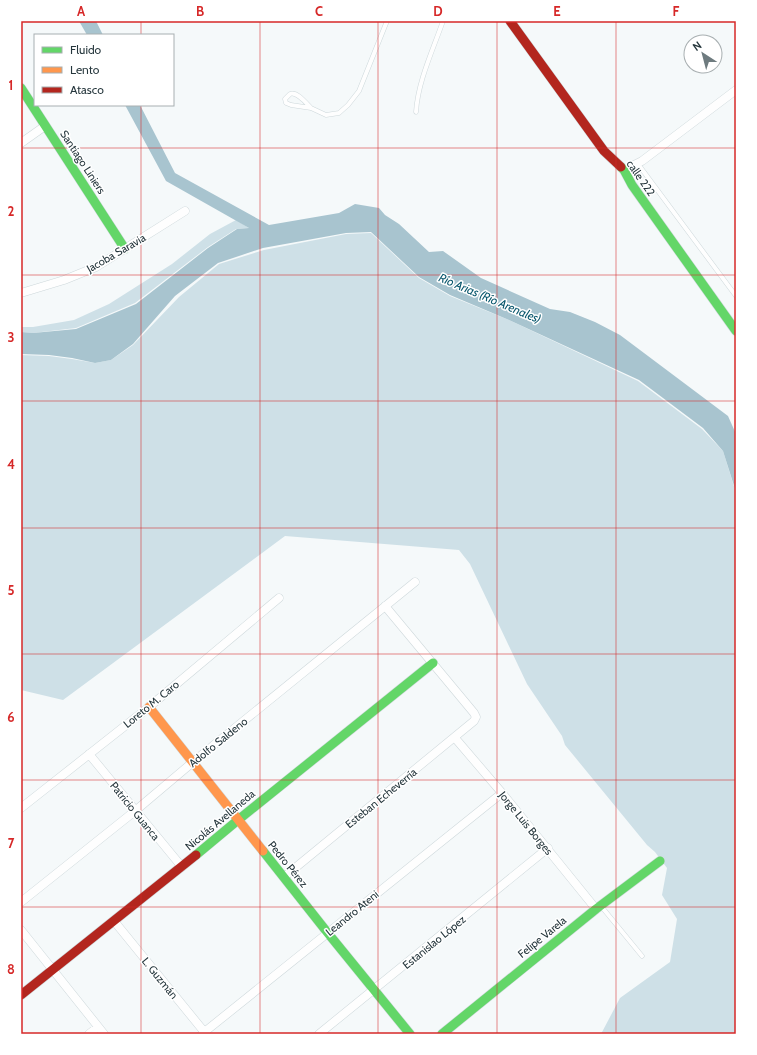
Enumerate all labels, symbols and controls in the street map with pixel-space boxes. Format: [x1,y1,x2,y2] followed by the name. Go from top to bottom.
[77,3,86,19] text: A
[196,3,204,19] text: B
[315,3,323,19] text: C
[433,3,443,19] text: D
[553,3,561,19] text: E
[673,3,680,19] text: F
[34,34,174,106] legend
[683,34,723,74] north arrow
[690,38,704,54] text: N
[70,42,102,57] text: Fluido
[70,62,100,77] text: Lento
[9,77,13,93] text: 1
[70,82,104,97] text: Atasco
[57,128,109,197] street label: Santiago Liniers
[624,157,659,199] street label: calle 222
[8,203,15,219] text: 2
[83,230,149,276] street label: Jacoba Saravia
[437,270,543,326] water label: Río Arias (Río Arenales)
[7,329,15,345] text: 3
[7,456,15,472] text: 4
[8,582,15,598] text: 5
[120,677,182,731] street label: Loreto M. Caro
[7,709,15,725] text: 6
[186,714,250,770] street label: Adolfo Saldeno
[342,764,420,831] street label: Esteban Echeverría
[107,779,163,844] street label: Patricio Guanca
[182,786,258,853] street label: Nicolás Avellaneda
[495,788,556,858] street label: Jorge Luis Borges
[8,835,15,851] text: 7
[265,838,311,890] street label: Pedro Pérez
[322,887,382,939] street label: Leandro Ateni
[400,912,468,972] street label: Estanislao López
[515,913,570,961] street label: Felipe Varela
[139,954,181,1002] street label: L. Guzmán
[7,961,15,977] text: 8

